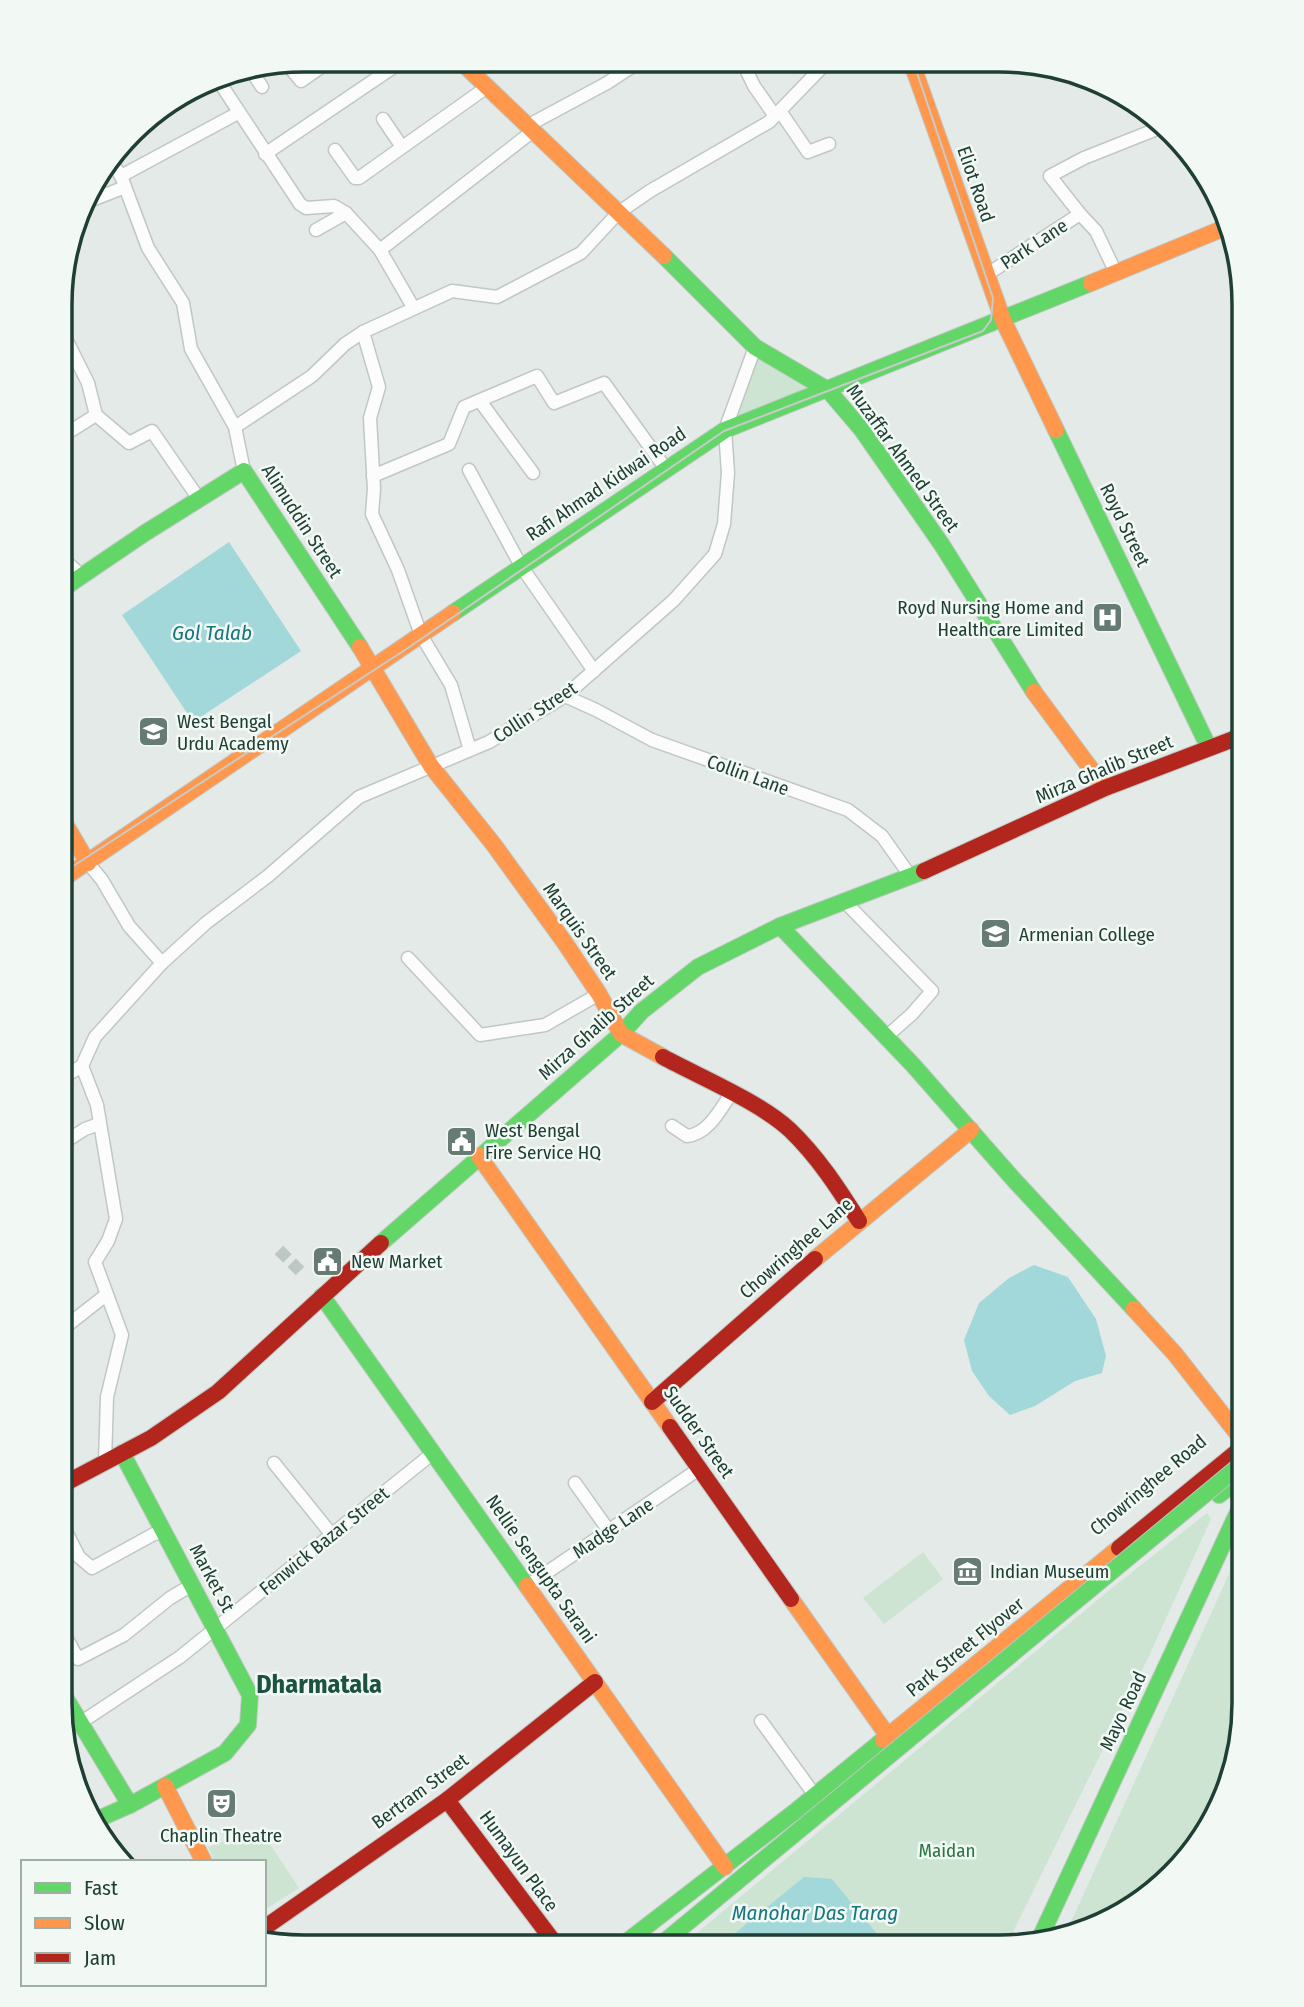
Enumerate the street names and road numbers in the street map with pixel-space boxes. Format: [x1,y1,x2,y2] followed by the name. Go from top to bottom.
[952,143,1000,225] street label: Eliot Road
[996,214,1072,274] street label: Park Lane
[842,380,965,537] street label: Muzaffar Ahmed Street
[522,422,690,546] street label: Rafi Ahmad Kidwai Road
[257,460,348,583] street label: Alimuddin Street
[1095,480,1155,571] street label: Royd Street
[489,676,582,748] street label: Collin Street
[1032,729,1177,808] street label: Mirza Ghalib Street
[704,750,792,800] street label: Collin Lane
[538,878,622,985] street label: Marquis Street
[534,969,659,1085] street label: Mirza Ghalib Street
[735,1193,857,1303] street label: Chowringhee Lane
[659,1382,740,1483] street label: Sudder Street
[1085,1430,1211,1540] street label: Chowringhee Road
[255,1481,394,1600] street label: Fenwick Bazar Street
[481,1490,601,1648] street label: Nellie Sengupta Sarani
[568,1493,658,1563] street label: Madge Lane
[185,1540,240,1617] street label: Market St
[901,1592,1029,1702] street label: Park Street Flyover
[1095,1668,1151,1754] street label: Mayo Road
[367,1748,473,1834] street label: Bertram Street
[475,1806,563,1916] street label: Humayun Place

